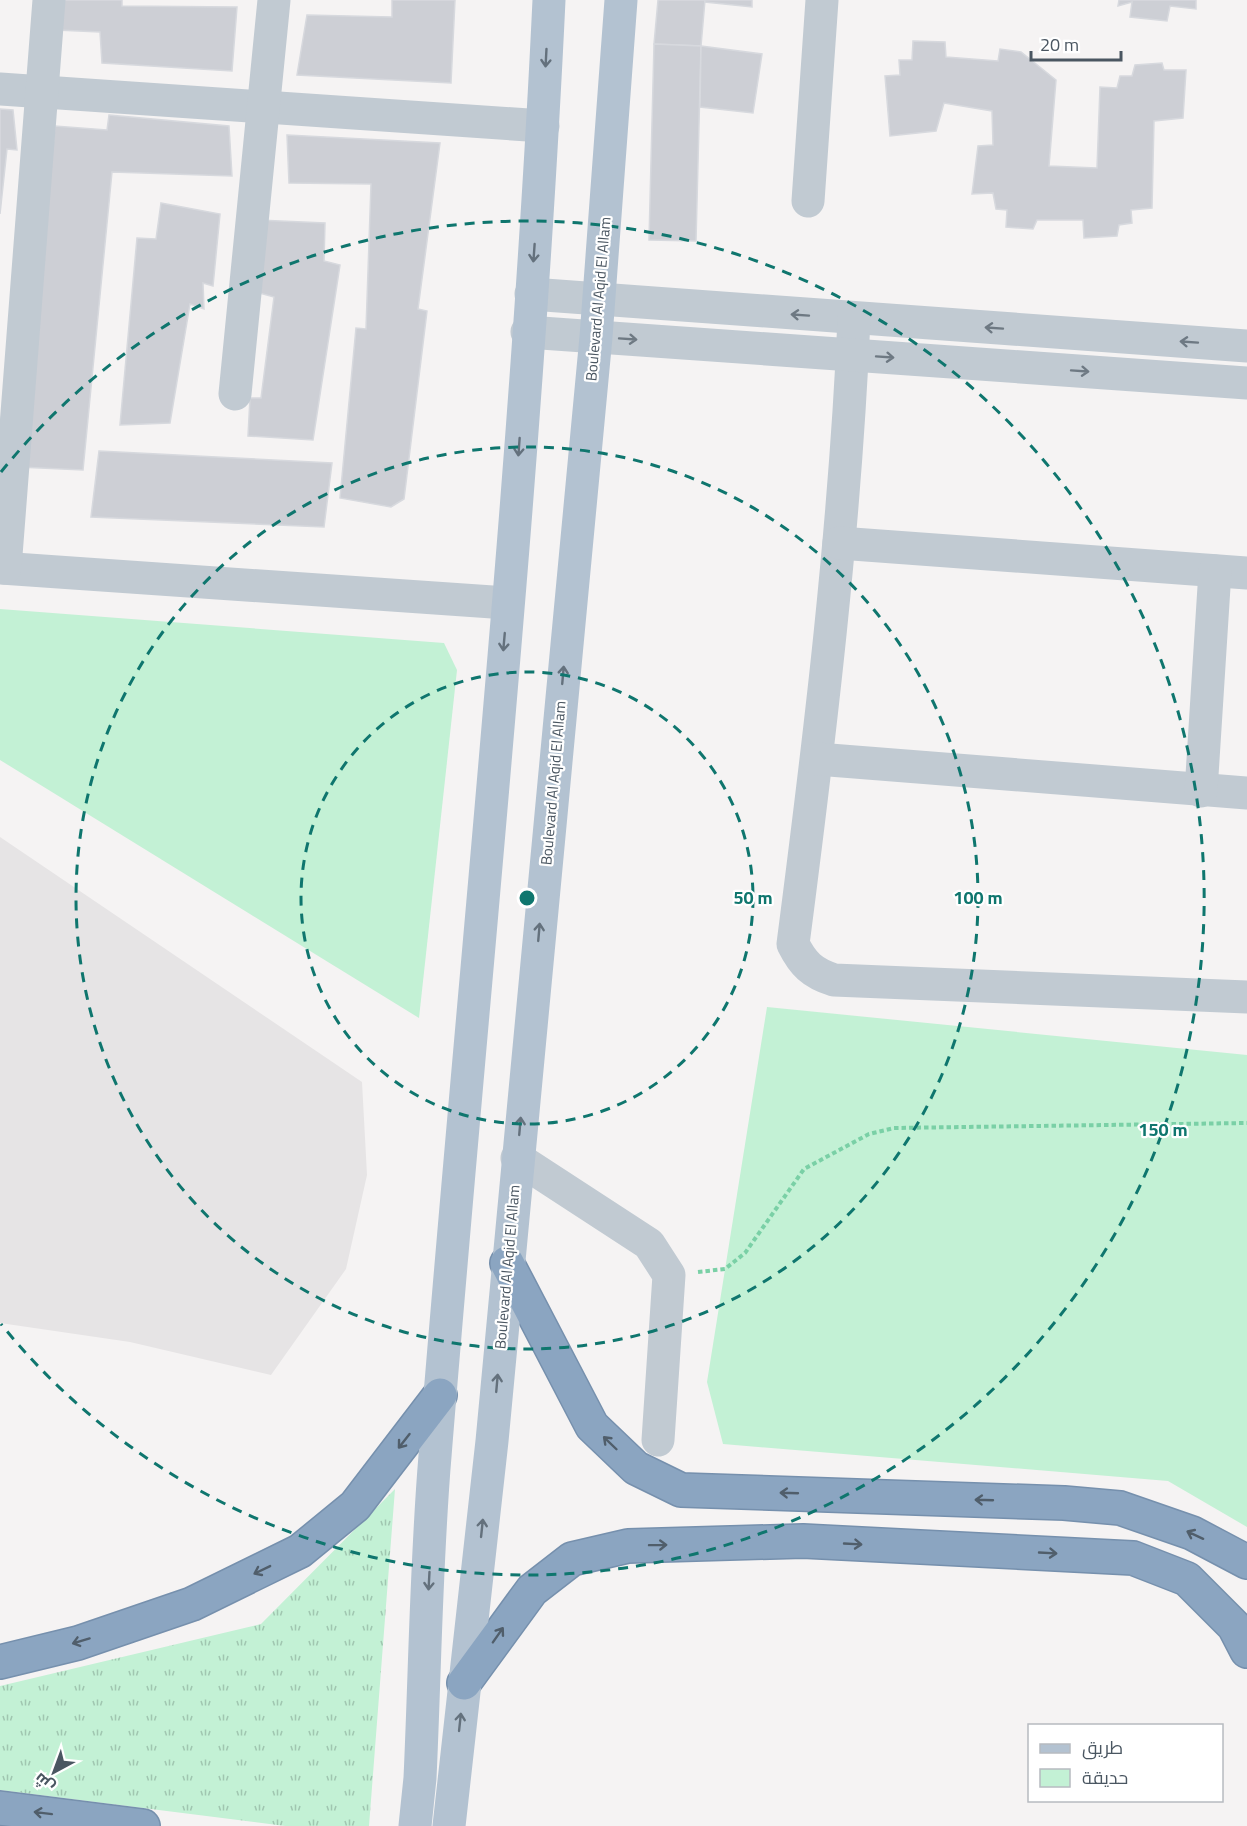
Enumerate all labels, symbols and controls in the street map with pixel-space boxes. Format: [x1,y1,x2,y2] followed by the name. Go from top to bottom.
[1031,24,1121,62] scale bar
[1040,31,1079,58] text: 20 m
[540,48,551,68] one-way arrow
[579,216,617,382] street label: Boulevard Al Aqid El Allam
[528,243,539,263] one-way arrow
[790,309,810,320] one-way arrow
[985,323,1005,334] one-way arrow
[617,334,637,345] one-way arrow
[1179,336,1199,347] one-way arrow
[875,351,894,362] one-way arrow
[1069,365,1089,376] one-way arrow
[513,437,524,457] one-way arrow
[498,631,509,651] one-way arrow
[558,666,569,686] one-way arrow
[534,700,572,866] street label: Boulevard Al Aqid El Allam
[733,884,773,911] text: 50 m
[953,884,1003,911] text: 100 m
[517,888,537,908] centre of rings
[534,923,545,943] one-way arrow
[1138,1116,1188,1143] text: 150 m
[515,1117,526,1137] one-way arrow
[488,1184,526,1350] street label: Boulevard Al Aqid El Allam
[492,1374,503,1394] one-way arrow
[398,1433,411,1449] one-way arrow
[602,1436,617,1450] one-way arrow
[780,1488,800,1499] one-way arrow
[975,1495,995,1506] one-way arrow
[477,1519,488,1539] one-way arrow
[1187,1529,1205,1541] one-way arrow
[843,1538,863,1549] one-way arrow
[648,1539,668,1551] one-way arrow
[1038,1548,1058,1559] one-way arrow
[254,1564,272,1576] one-way arrow
[423,1571,434,1591] one-way arrow
[492,1627,504,1643] one-way arrow
[72,1636,91,1647] one-way arrow
[455,1713,466,1733] one-way arrow
[1028,1724,1223,1802] legend
[1082,1734,1123,1761] text: طريق
[24,1742,84,1802] north arrow
[1082,1764,1128,1791] text: حديقة
[29,1768,60,1799] text: ش
[34,1807,54,1818] one-way arrow

